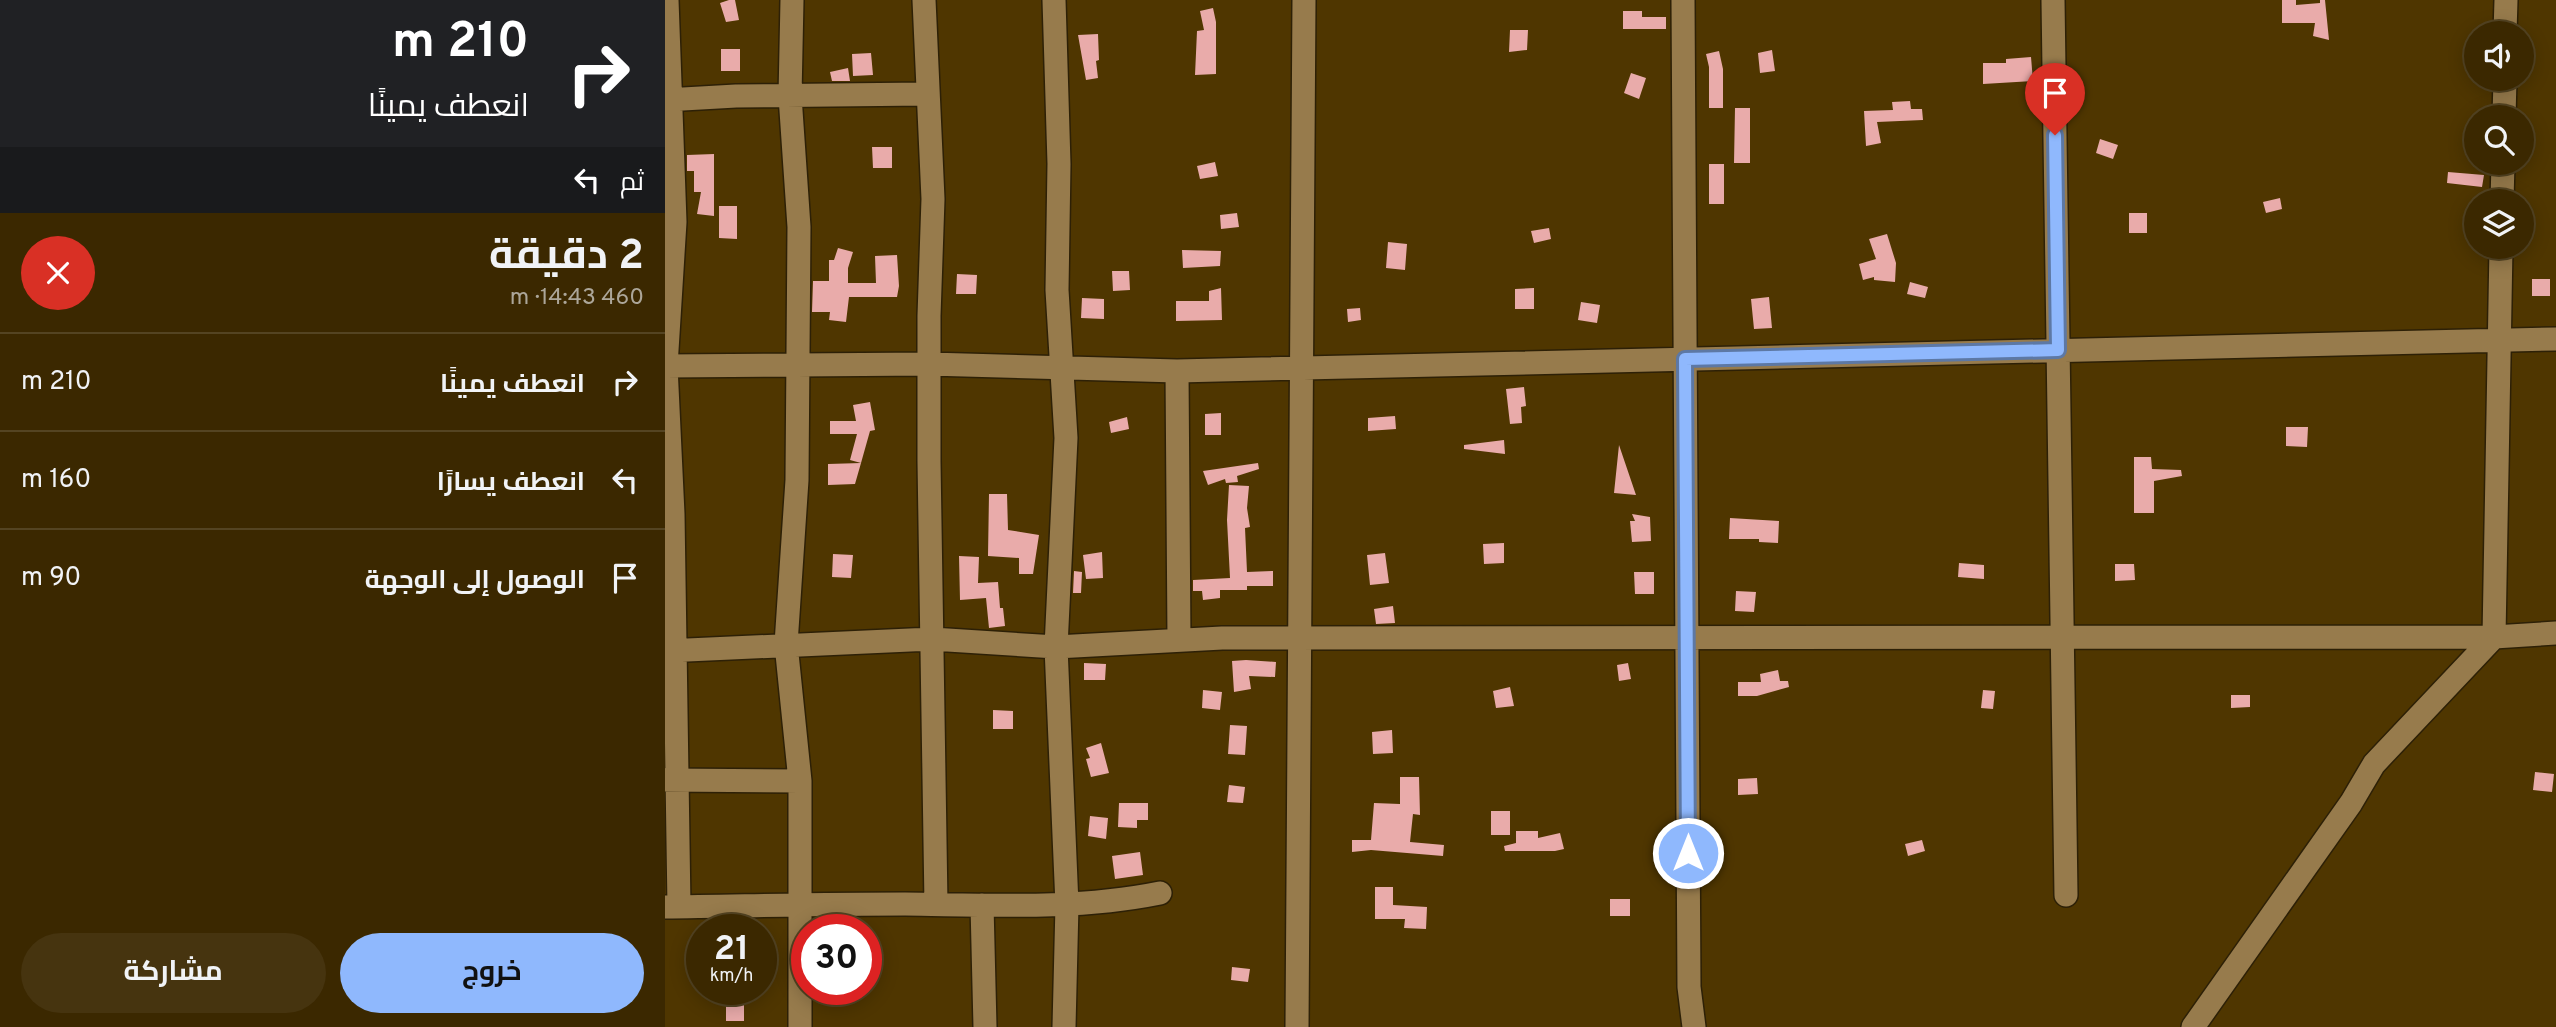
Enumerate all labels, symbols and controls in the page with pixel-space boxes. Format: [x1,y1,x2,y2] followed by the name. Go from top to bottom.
[392,13,529,75] text: 210 m
[2464,21,2534,259] map controls
[2464,21,2534,91] button: sound
[553,28,644,119] icon: right
[2025,63,2085,135] pin
[2036,74,2074,112] icon: arrive
[368,88,529,128] text: انعطف يمينًا
[2464,105,2534,175] button: search
[568,161,606,199] icon: left
[620,167,644,200] text: ثم
[2464,189,2534,259] button: layers
[489,231,644,284] text: 2 دقيقة
[21,236,95,310] button: close
[510,284,644,313] text: 460 m · 14:43
[606,363,644,401] icon: right
[21,366,91,399] text: 210 m
[440,369,585,402] text: انعطف يمينًا
[606,461,644,499] icon: left
[21,464,91,497] text: 160 m
[437,467,585,500] text: انعطف يسارًا
[606,559,644,597] icon: arrive
[21,562,81,595] text: 90 m
[365,565,585,598] text: الوصول إلى الوجهة
[1651,816,1725,890] position arrow
[791,914,882,1005] speed limit sign: 30
[714,928,749,972] text: 21
[21,933,326,1013] button: مشاركة
[340,933,644,1013] button: خروج
[710,965,753,988] text: km/h

